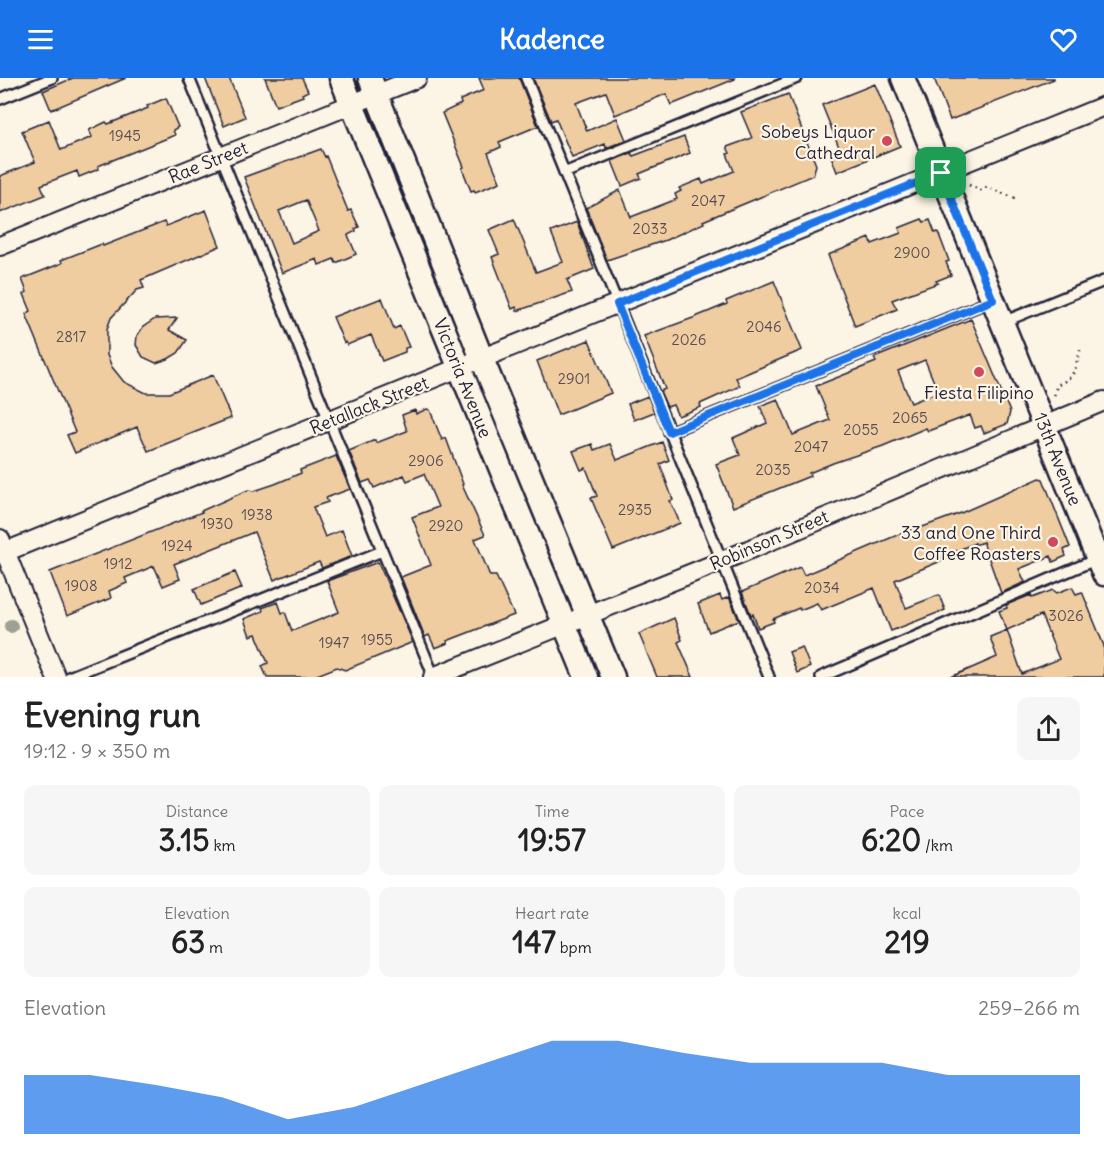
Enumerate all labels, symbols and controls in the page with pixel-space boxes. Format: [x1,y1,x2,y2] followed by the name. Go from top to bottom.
[499,22,605,56] text: Kadence
[24,23,57,56] icon: menu
[1047,23,1080,56] icon: heart
[761,120,876,164] place label: Sobeys Liquor Cathedral
[109,126,141,145] house number: 1945
[880,134,894,148] marker: Sobeys Liquor Cathedral
[165,136,251,188] street label: Rae Street
[915,147,966,198] pin
[924,156,957,189] icon: arrive
[691,191,725,210] house number: 2047
[632,219,668,238] house number: 2033
[894,243,930,262] house number: 2900
[429,315,497,441] street label: Victoria Avenue
[746,317,782,336] house number: 2046
[56,327,86,346] house number: 2817
[672,330,706,349] house number: 2026
[972,365,986,379] marker: Fiesta Filipino
[558,369,590,388] house number: 2901
[306,371,432,439] street label: Retallack Street
[924,381,1034,404] place label: Fiesta Filipino
[892,408,928,427] house number: 2065
[1029,409,1087,509] street label: 13th Avenue
[843,420,879,439] house number: 2055
[794,437,828,456] house number: 2047
[408,451,444,470] house number: 2906
[755,460,791,479] house number: 2035
[618,500,652,519] house number: 2935
[241,505,273,524] house number: 1938
[706,505,832,575] street label: Robinson Street
[201,514,233,533] house number: 1930
[429,516,463,535] house number: 2920
[901,521,1041,565] place label: 33 and One Third Coffee Roasters
[1046,535,1060,549] marker: 33 and One Third Coffee Roasters
[161,536,193,555] house number: 1924
[104,554,132,573] house number: 1912
[64,576,98,595] house number: 1908
[804,578,840,597] house number: 2034
[1048,606,1084,625] house number: 3026
[361,630,393,649] house number: 1955
[319,633,349,652] house number: 1947
[24,694,200,736] text: Evening run
[1017,697,1080,760] button: share
[24,738,170,763] text: 19:12 · 9 × 350 m
[166,801,228,821] text: Distance
[535,801,569,821] text: Time
[890,801,924,821] text: Pace
[158,821,210,859] text: 3.15
[518,821,586,859] text: 19:57
[861,821,921,859] text: 6:20
[210,835,236,855] text: km
[921,835,953,855] text: /km
[164,903,230,923] text: Elevation
[515,903,589,923] text: Heart rate
[893,903,921,923] text: kcal
[171,923,205,961] text: 63
[512,923,556,961] text: 147
[884,923,930,961] text: 219
[205,937,223,957] text: m
[556,937,592,957] text: bpm
[24,995,106,1020] text: Elevation
[978,995,1080,1020] text: 259–266 m

